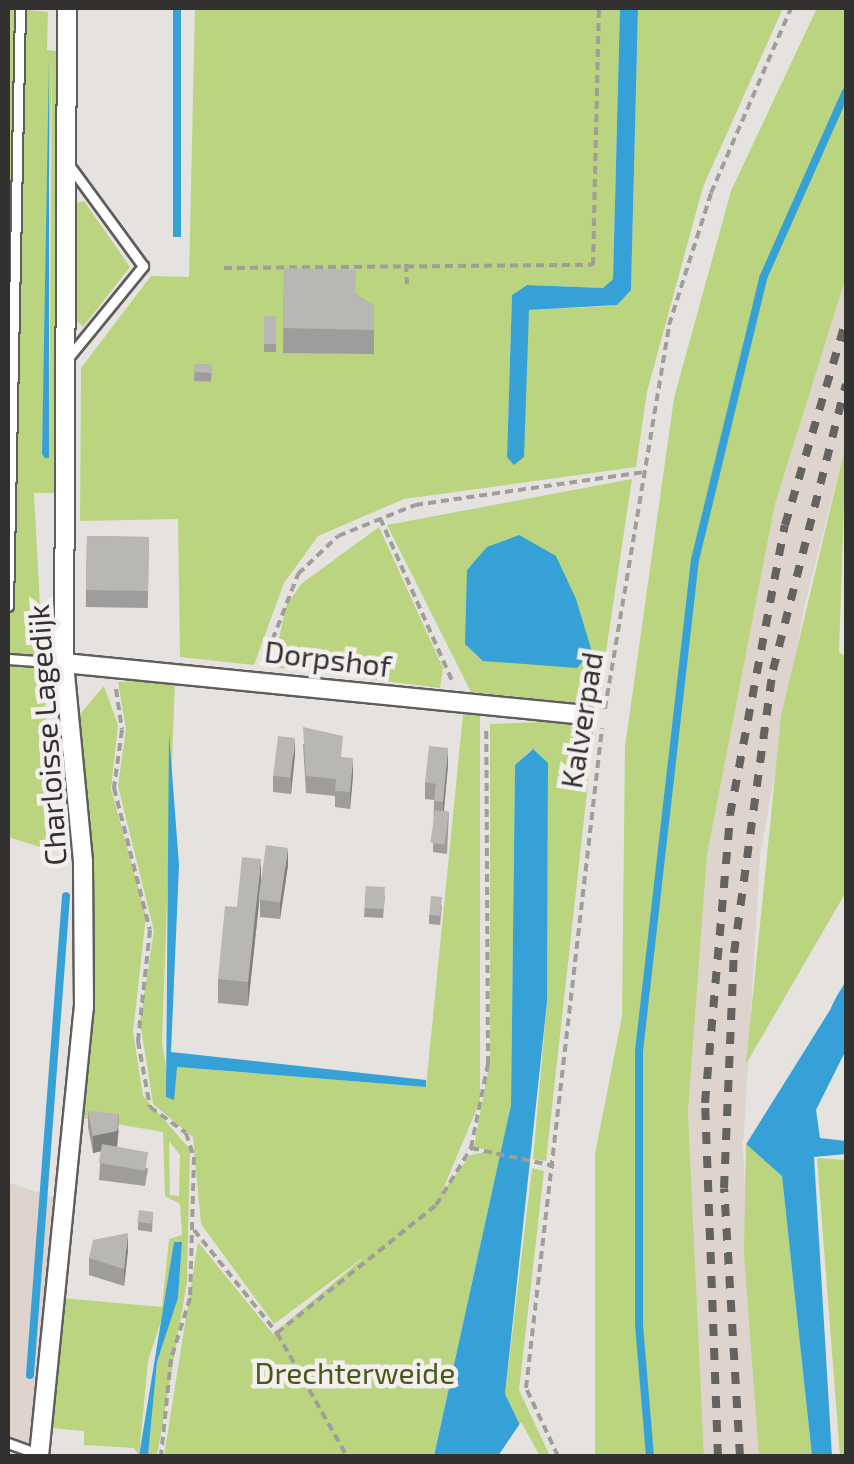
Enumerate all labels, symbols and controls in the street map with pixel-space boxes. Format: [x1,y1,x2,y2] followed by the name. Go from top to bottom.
[19,603,73,867] street label: Charloisse Lagedijk
[263,632,393,684] street label: Dorpshof
[552,649,610,791] street label: Kalverpad
[255,1354,455,1390] park label: Drechterweide

